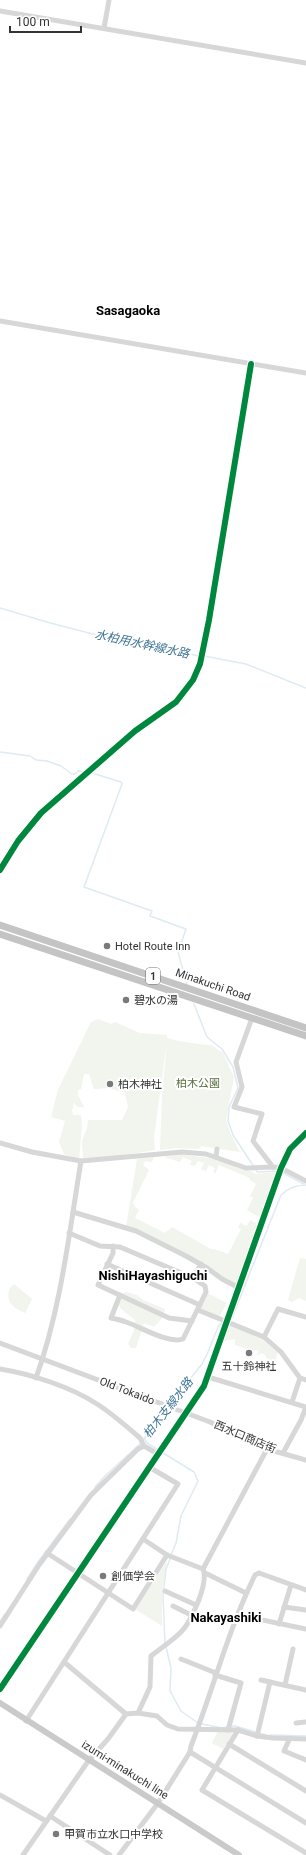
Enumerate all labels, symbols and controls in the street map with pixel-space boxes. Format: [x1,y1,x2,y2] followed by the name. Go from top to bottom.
[10,8,81,34] scale bar
[16,15,50,29] text: 100 m
[96,303,160,318] district label: Sasagaoka
[94,627,191,661] water label: 水柏用水幹線水路
[115,940,190,953] place label: Hotel Route Inn
[102,941,112,951] marker: Hotel Route Inn
[174,966,252,1004] street label: Minakuchi Road
[146,968,160,984] road number: 1
[134,994,178,1007] place label: 碧水の湯
[121,995,131,1005] marker: 碧水の湯
[176,1077,220,1090] park label: 柏木公園
[118,1078,162,1091] place label: 柏木神社
[105,1079,115,1089] marker: 柏木神社
[98,1268,208,1283] district label: NishiHayashiguchi
[244,1348,254,1358] marker: 五十鈴神社
[222,1360,277,1373] place label: 五十鈴神社
[98,1375,156,1407] street label: Old Tokaido
[140,1375,196,1441] water label: 柏木支線水路
[212,1418,278,1456] street label: 西水口商店街
[111,1570,155,1583] place label: 創価学会
[98,1571,108,1581] marker: 創価学会
[190,1610,262,1625] district label: Nakayashiki
[79,1738,171,1802] street label: izumi-minakuchi line
[64,1828,163,1841] place label: 甲賀市立水口中学校
[51,1829,61,1839] marker: 甲賀市立水口中学校

